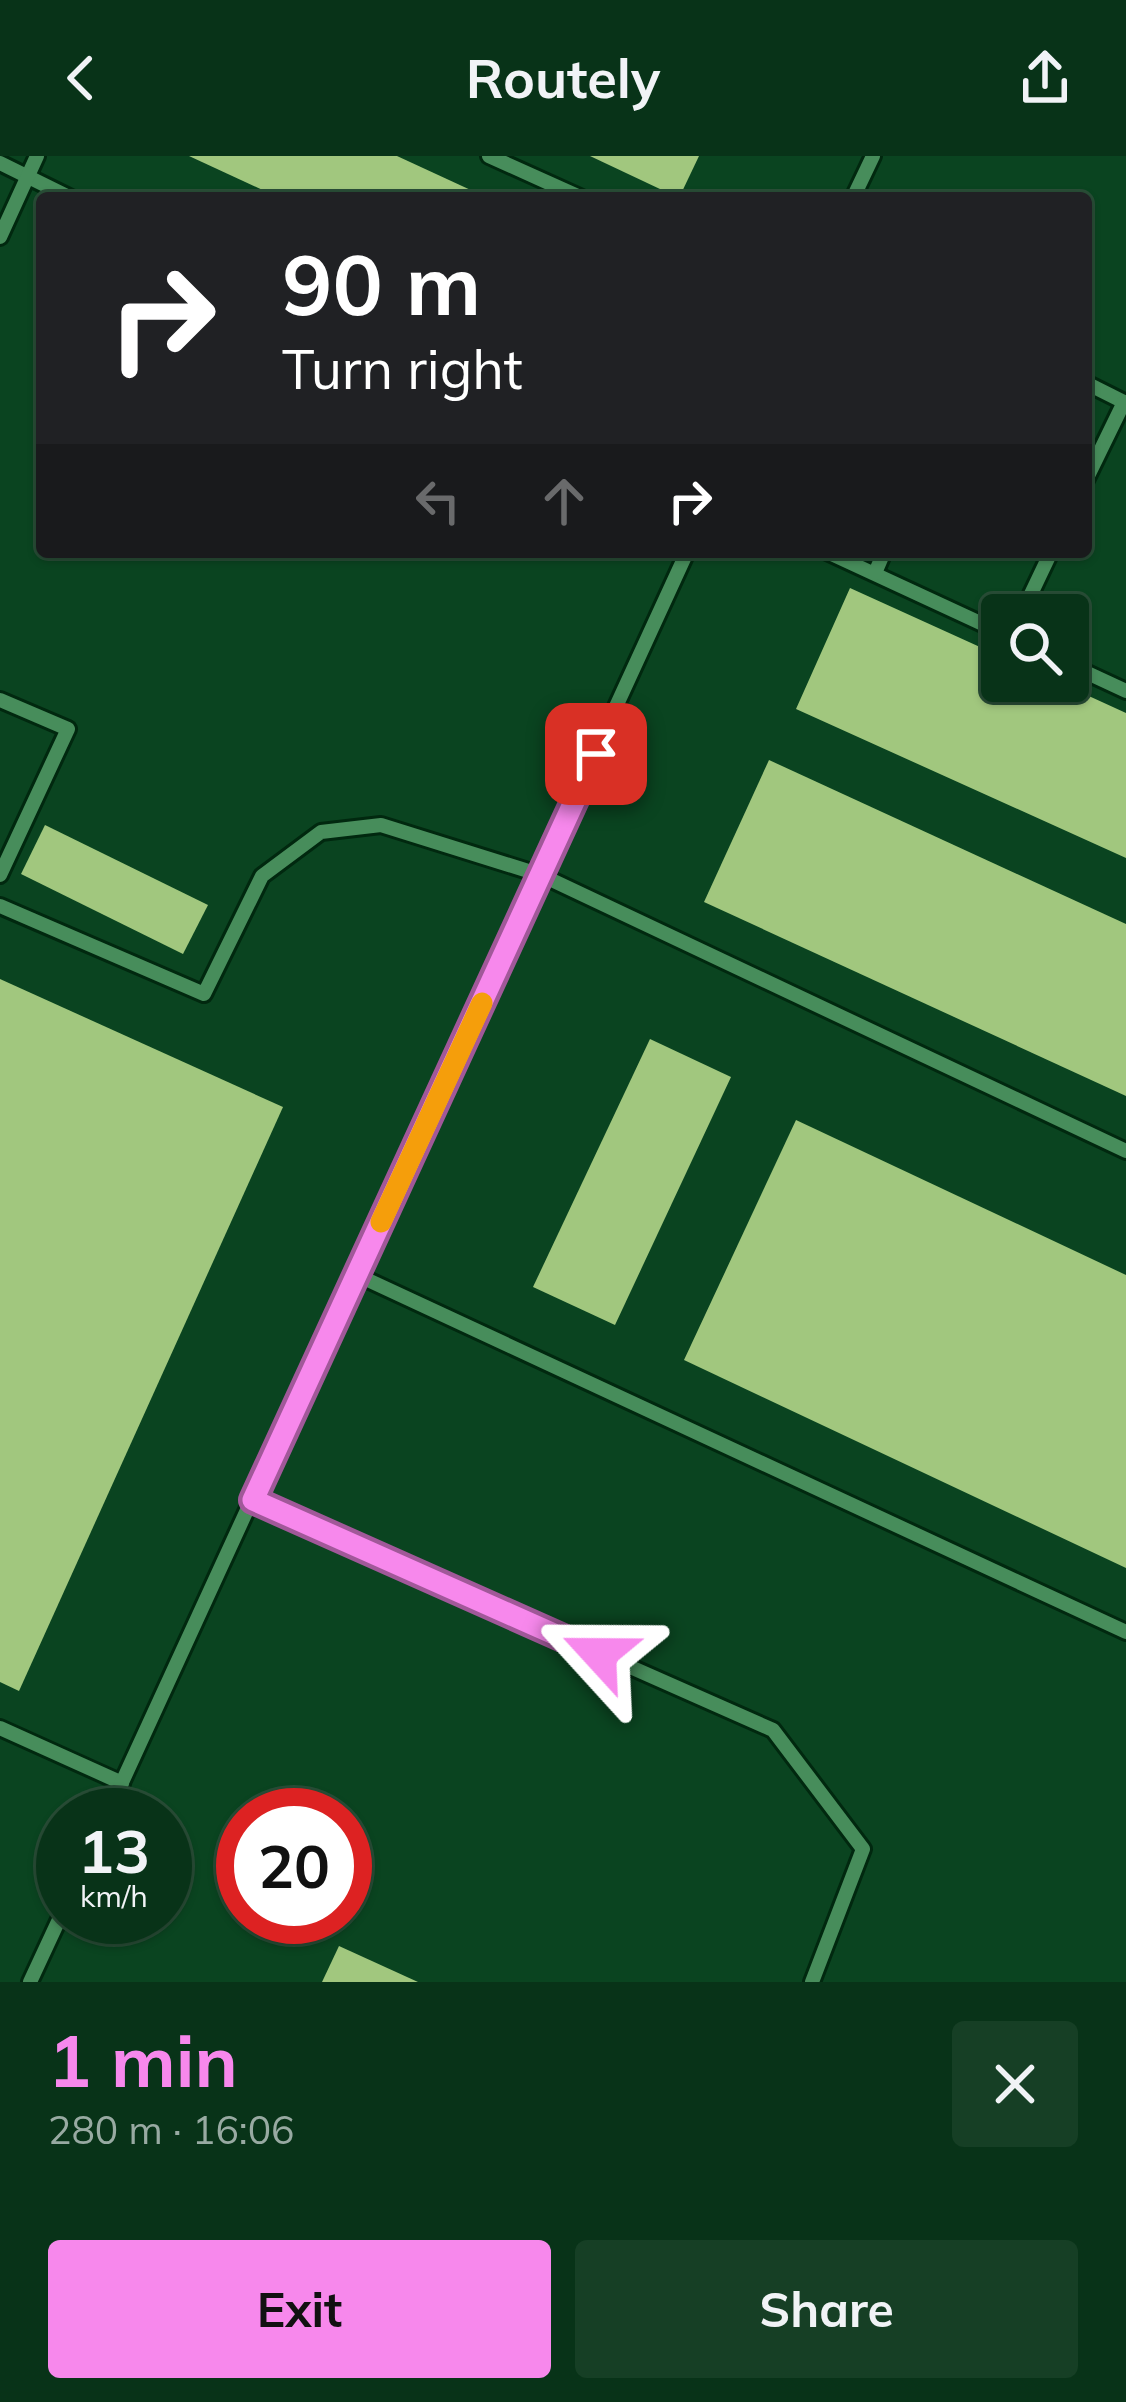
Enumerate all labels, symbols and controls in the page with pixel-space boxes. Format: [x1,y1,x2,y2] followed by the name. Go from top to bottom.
[466,44,660,112] text: Routely
[48,45,114,111] icon: back
[1012,45,1078,111] icon: share
[282,231,481,336] text: 90 m
[84,240,240,396] icon: right
[282,335,523,403] text: Turn right
[405,468,471,534] icon: left
[531,468,597,534] icon: ahead
[657,468,723,534] icon: right
[981,594,1089,702] map controls
[981,594,1089,702] button: search
[545,703,647,805] pin
[563,721,629,787] icon: arrive
[536,1591,662,1717] position arrow
[216,1788,372,1944] speed limit sign: 20
[78,1813,150,1888] text: 13
[80,1877,148,1915] text: km/h
[48,2015,238,2105] text: 1 min
[952,2021,1078,2147] button: close
[48,2105,294,2154] text: 280 m · 16:06
[48,2240,551,2378] button: Exit
[575,2240,1078,2378] button: Share

